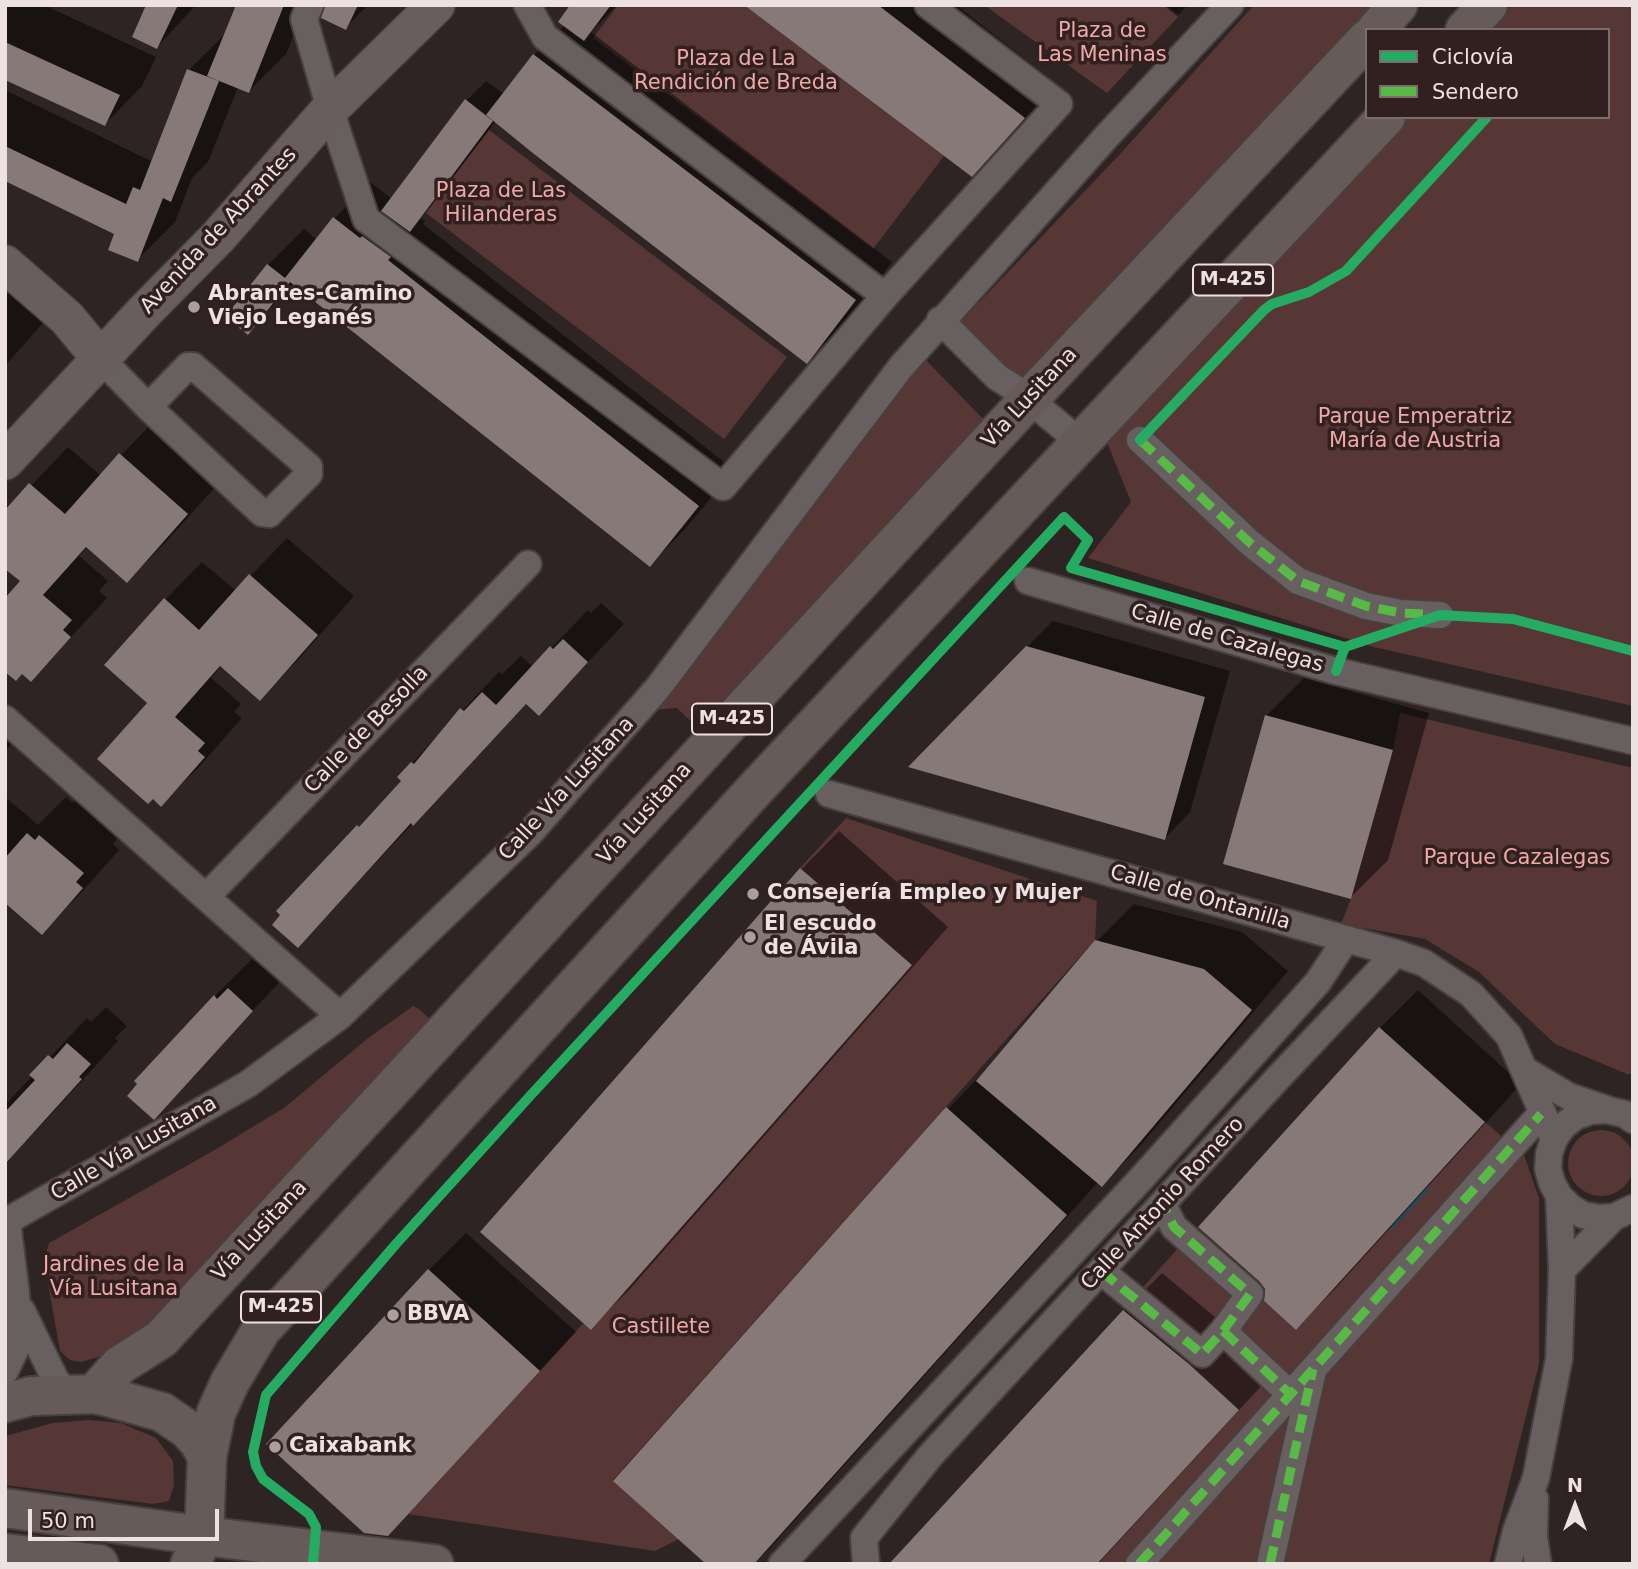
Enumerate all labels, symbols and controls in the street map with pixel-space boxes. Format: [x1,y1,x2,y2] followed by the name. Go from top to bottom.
[1037,19,1167,69] park label: Plaza de Las Meninas
[1365,28,1610,119] legend
[1432,45,1514,69] text: Ciclovía
[634,47,838,97] park label: Plaza de La Rendición de Breda
[1432,80,1519,104] text: Sendero
[135,143,303,319] street label: Avenida de Abrantes
[436,179,566,229] park label: Plaza de Las Hilanderas
[1193,264,1273,296] road number: M-425
[208,282,412,332] place label: Abrantes-Camino Viejo Leganés
[186,299,202,315] marker: Abrantes-Camino Viejo Leganés
[977,342,1083,454] street label: Vía Lusitana
[1318,405,1512,455] park label: Parque Emperatriz María de Austria
[1128,599,1326,679] street label: Calle de Cazalegas
[300,661,434,799] street label: Calle de Besolla
[692,704,772,734] road number: M-425
[494,712,640,866] street label: Calle Vía Lusitana
[593,758,697,870] street label: Vía Lusitana
[1424,846,1610,872] park label: Parque Cazalegas
[1107,860,1293,936] street label: Calle de Ontanilla
[767,881,1082,907] place label: Consejería Empleo y Mujer
[745,886,761,902] marker: Consejería Empleo y Mujer
[764,912,876,962] place label: El escudo de Ávila
[742,929,758,945] marker: El escudo de Ávila
[47,1091,221,1207] street label: Calle Vía Lusitana
[1076,1112,1250,1296] street label: Calle Antonio Romero
[207,1175,313,1287] street label: Vía Lusitana
[43,1253,185,1303] park label: Jardines de la Vía Lusitana
[241,1292,321,1322] road number: M-425
[407,1302,469,1328] place label: BBVA
[385,1307,401,1323] marker: BBVA
[612,1315,710,1341] park label: Castillete
[289,1434,412,1460] place label: Caixabank
[267,1439,283,1455] marker: Caixabank
[1540,1471,1610,1541] north arrow
[1567,1474,1583,1496] text: N
[32,1496,222,1540] scale bar
[41,1509,95,1533] text: 50 m

